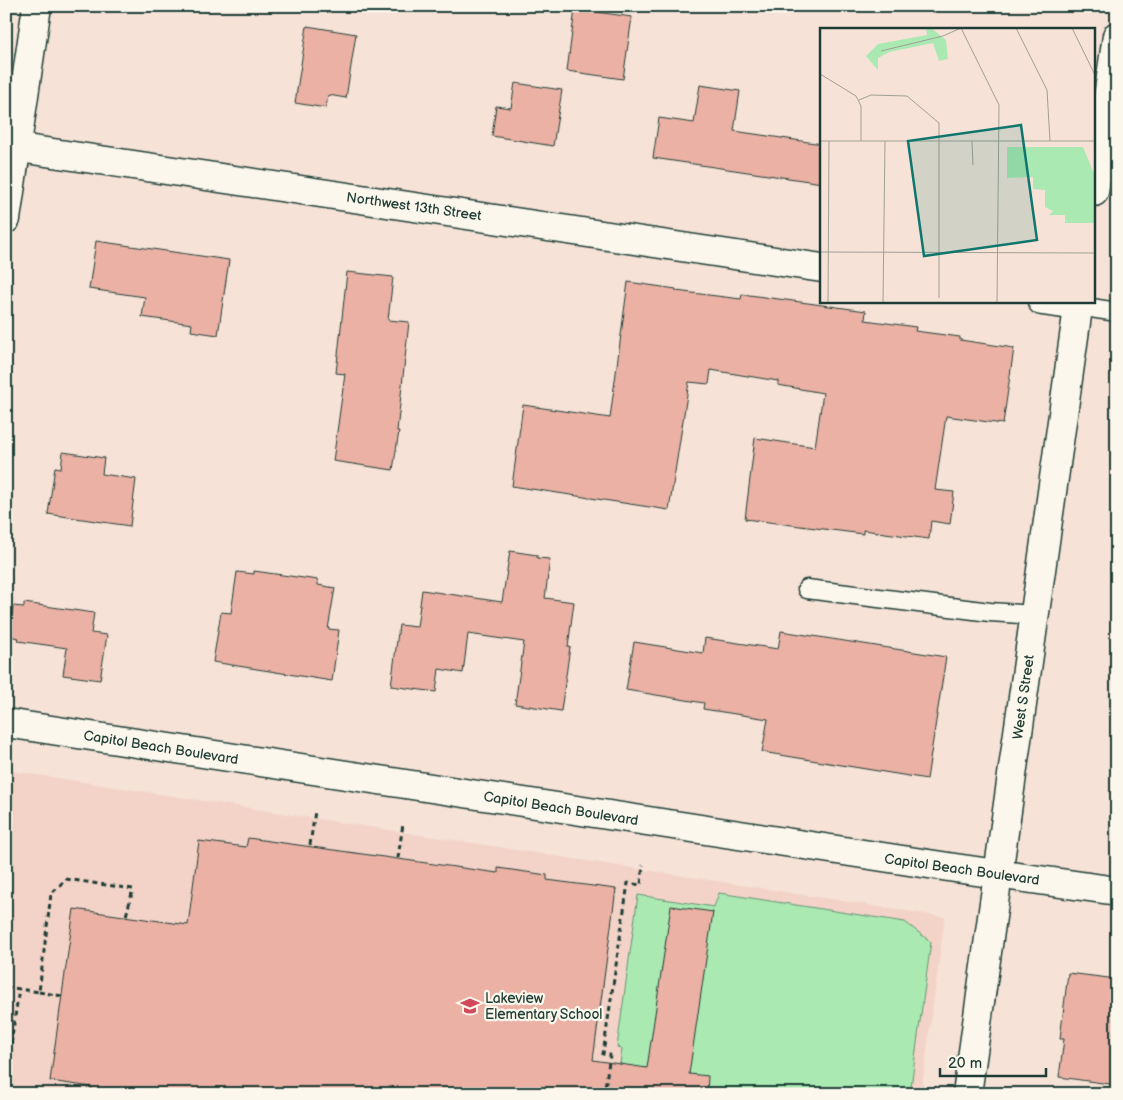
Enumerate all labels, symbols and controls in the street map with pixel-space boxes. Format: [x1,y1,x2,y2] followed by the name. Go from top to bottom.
[820,28,1096,302] inset map
[345,189,483,224] street label: Northwest 13th Street
[1009,653,1038,741] street label: West S Street
[82,727,240,768] street label: Capitol Beach Boulevard
[482,788,640,829] street label: Capitol Beach Boulevard
[883,850,1041,889] street label: Capitol Beach Boulevard
[485,990,603,1023] place label: Lakeview Elementary School
[459,995,481,1017] school or university icon: Lakeview Elementary School
[940,1045,1047,1077] scale bar
[948,1054,982,1073] text: 20 m

